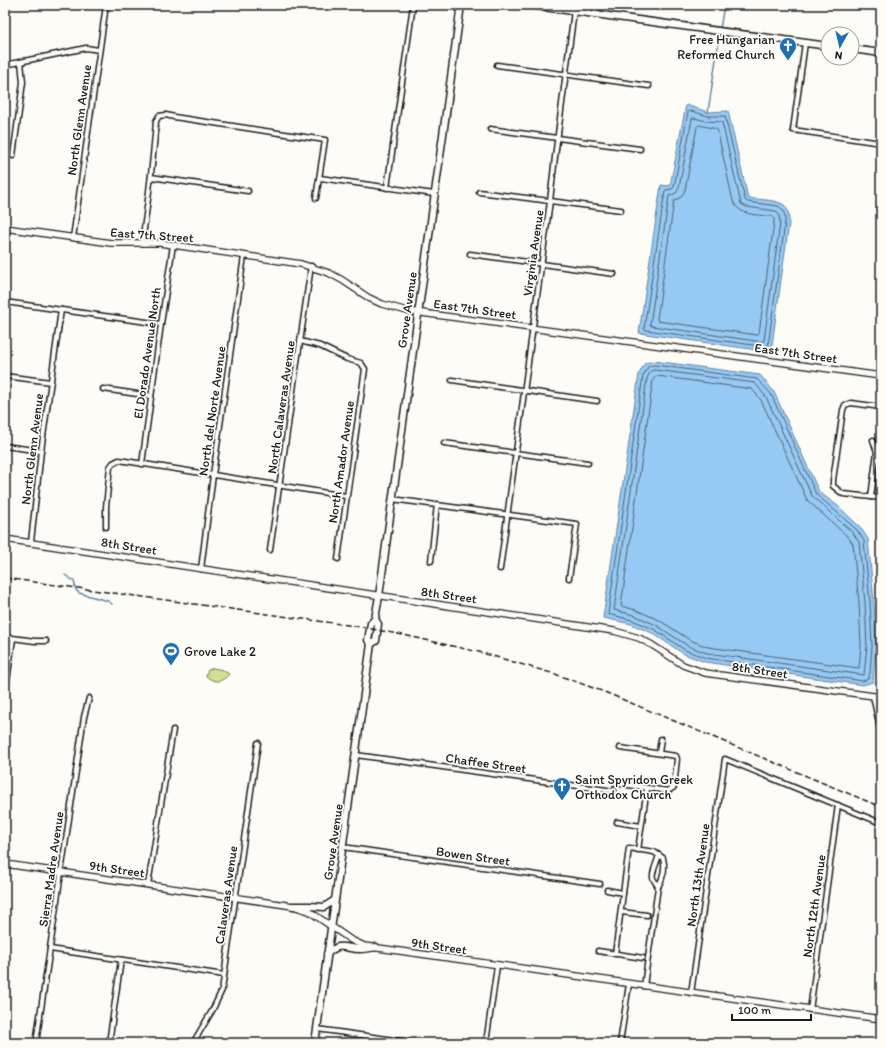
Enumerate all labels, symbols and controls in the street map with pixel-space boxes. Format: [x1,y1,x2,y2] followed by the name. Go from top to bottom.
[820,26,860,66] north arrow
[677,32,775,62] place label: Free Hungarian Reformed Church
[778,36,798,61] church icon: Free Hungarian Reformed Church
[834,48,843,62] text: N
[64,63,94,177] street label: North Glenn Avenue
[520,209,546,297] street label: Virginia Avenue
[110,225,194,245] street label: East 7th Street
[394,271,420,349] street label: Grove Avenue
[130,286,164,420] street label: El Dorado Avenue North
[433,296,517,322] street label: East 7th Street
[264,339,298,475] street label: North Calaveras Avenue
[754,340,838,366] street label: East 7th Street
[195,345,229,477] street label: North del Norte Avenue
[18,392,46,506] street label: North Glenn Avenue
[325,400,357,524] street label: North Amador Avenue
[100,534,158,558] street label: 8th Street
[420,584,478,606] street label: 8th Street
[161,641,181,666] sports icon: Grove Lake 2
[184,644,256,659] place label: Grove Lake 2
[731,659,789,681] street label: 8th Street
[445,750,527,776] street label: Chaffee Street
[575,772,693,802] place label: Saint Spyridon Greek Orthodox Church
[552,776,572,801] church icon: Saint Spyridon Greek Orthodox Church
[320,803,346,881] street label: Grove Avenue
[35,810,67,928] street label: Sierra Madre Avenue
[683,822,713,928] street label: North 13th Avenue
[435,843,511,869] street label: Bowen Street
[212,845,240,945] street label: Calaveras Avenue
[799,854,829,958] street label: North 12th Avenue
[88,858,146,880] street label: 9th Street
[410,935,468,957] street label: 9th Street
[732,996,811,1022] scale bar
[738,1003,771,1017] text: 100 m

